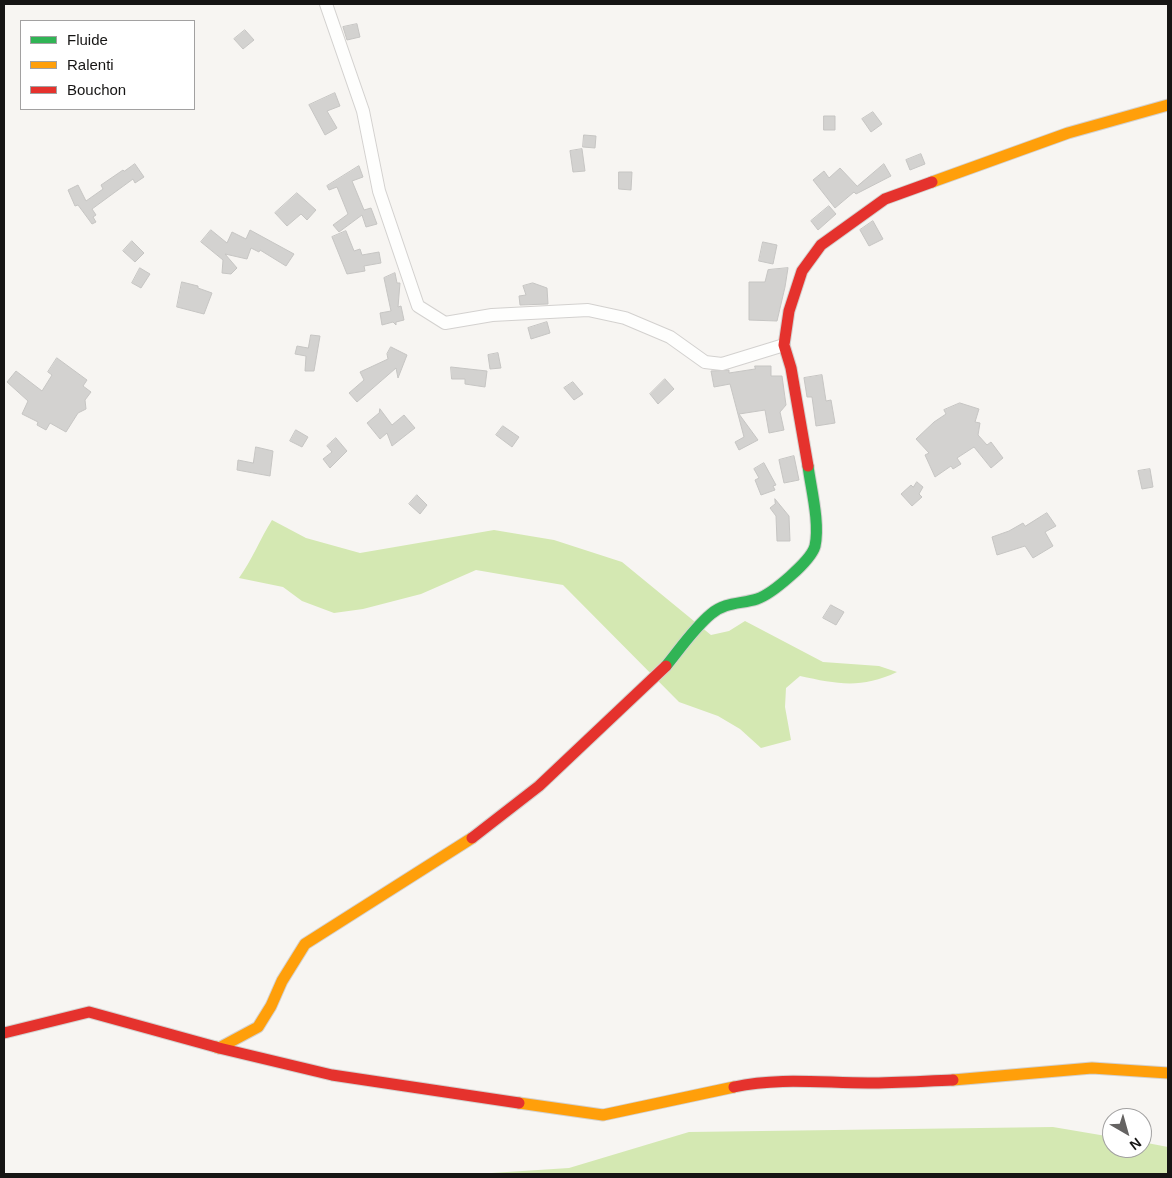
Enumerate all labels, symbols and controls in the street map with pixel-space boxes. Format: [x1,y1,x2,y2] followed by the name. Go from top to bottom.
[20,20,195,110] legend
[67,31,108,48] text: Fluide
[67,56,114,73] text: Ralenti
[67,81,126,98] text: Bouchon
[1102,1108,1152,1158] north arrow
[1127,1135,1145,1153] text: N

